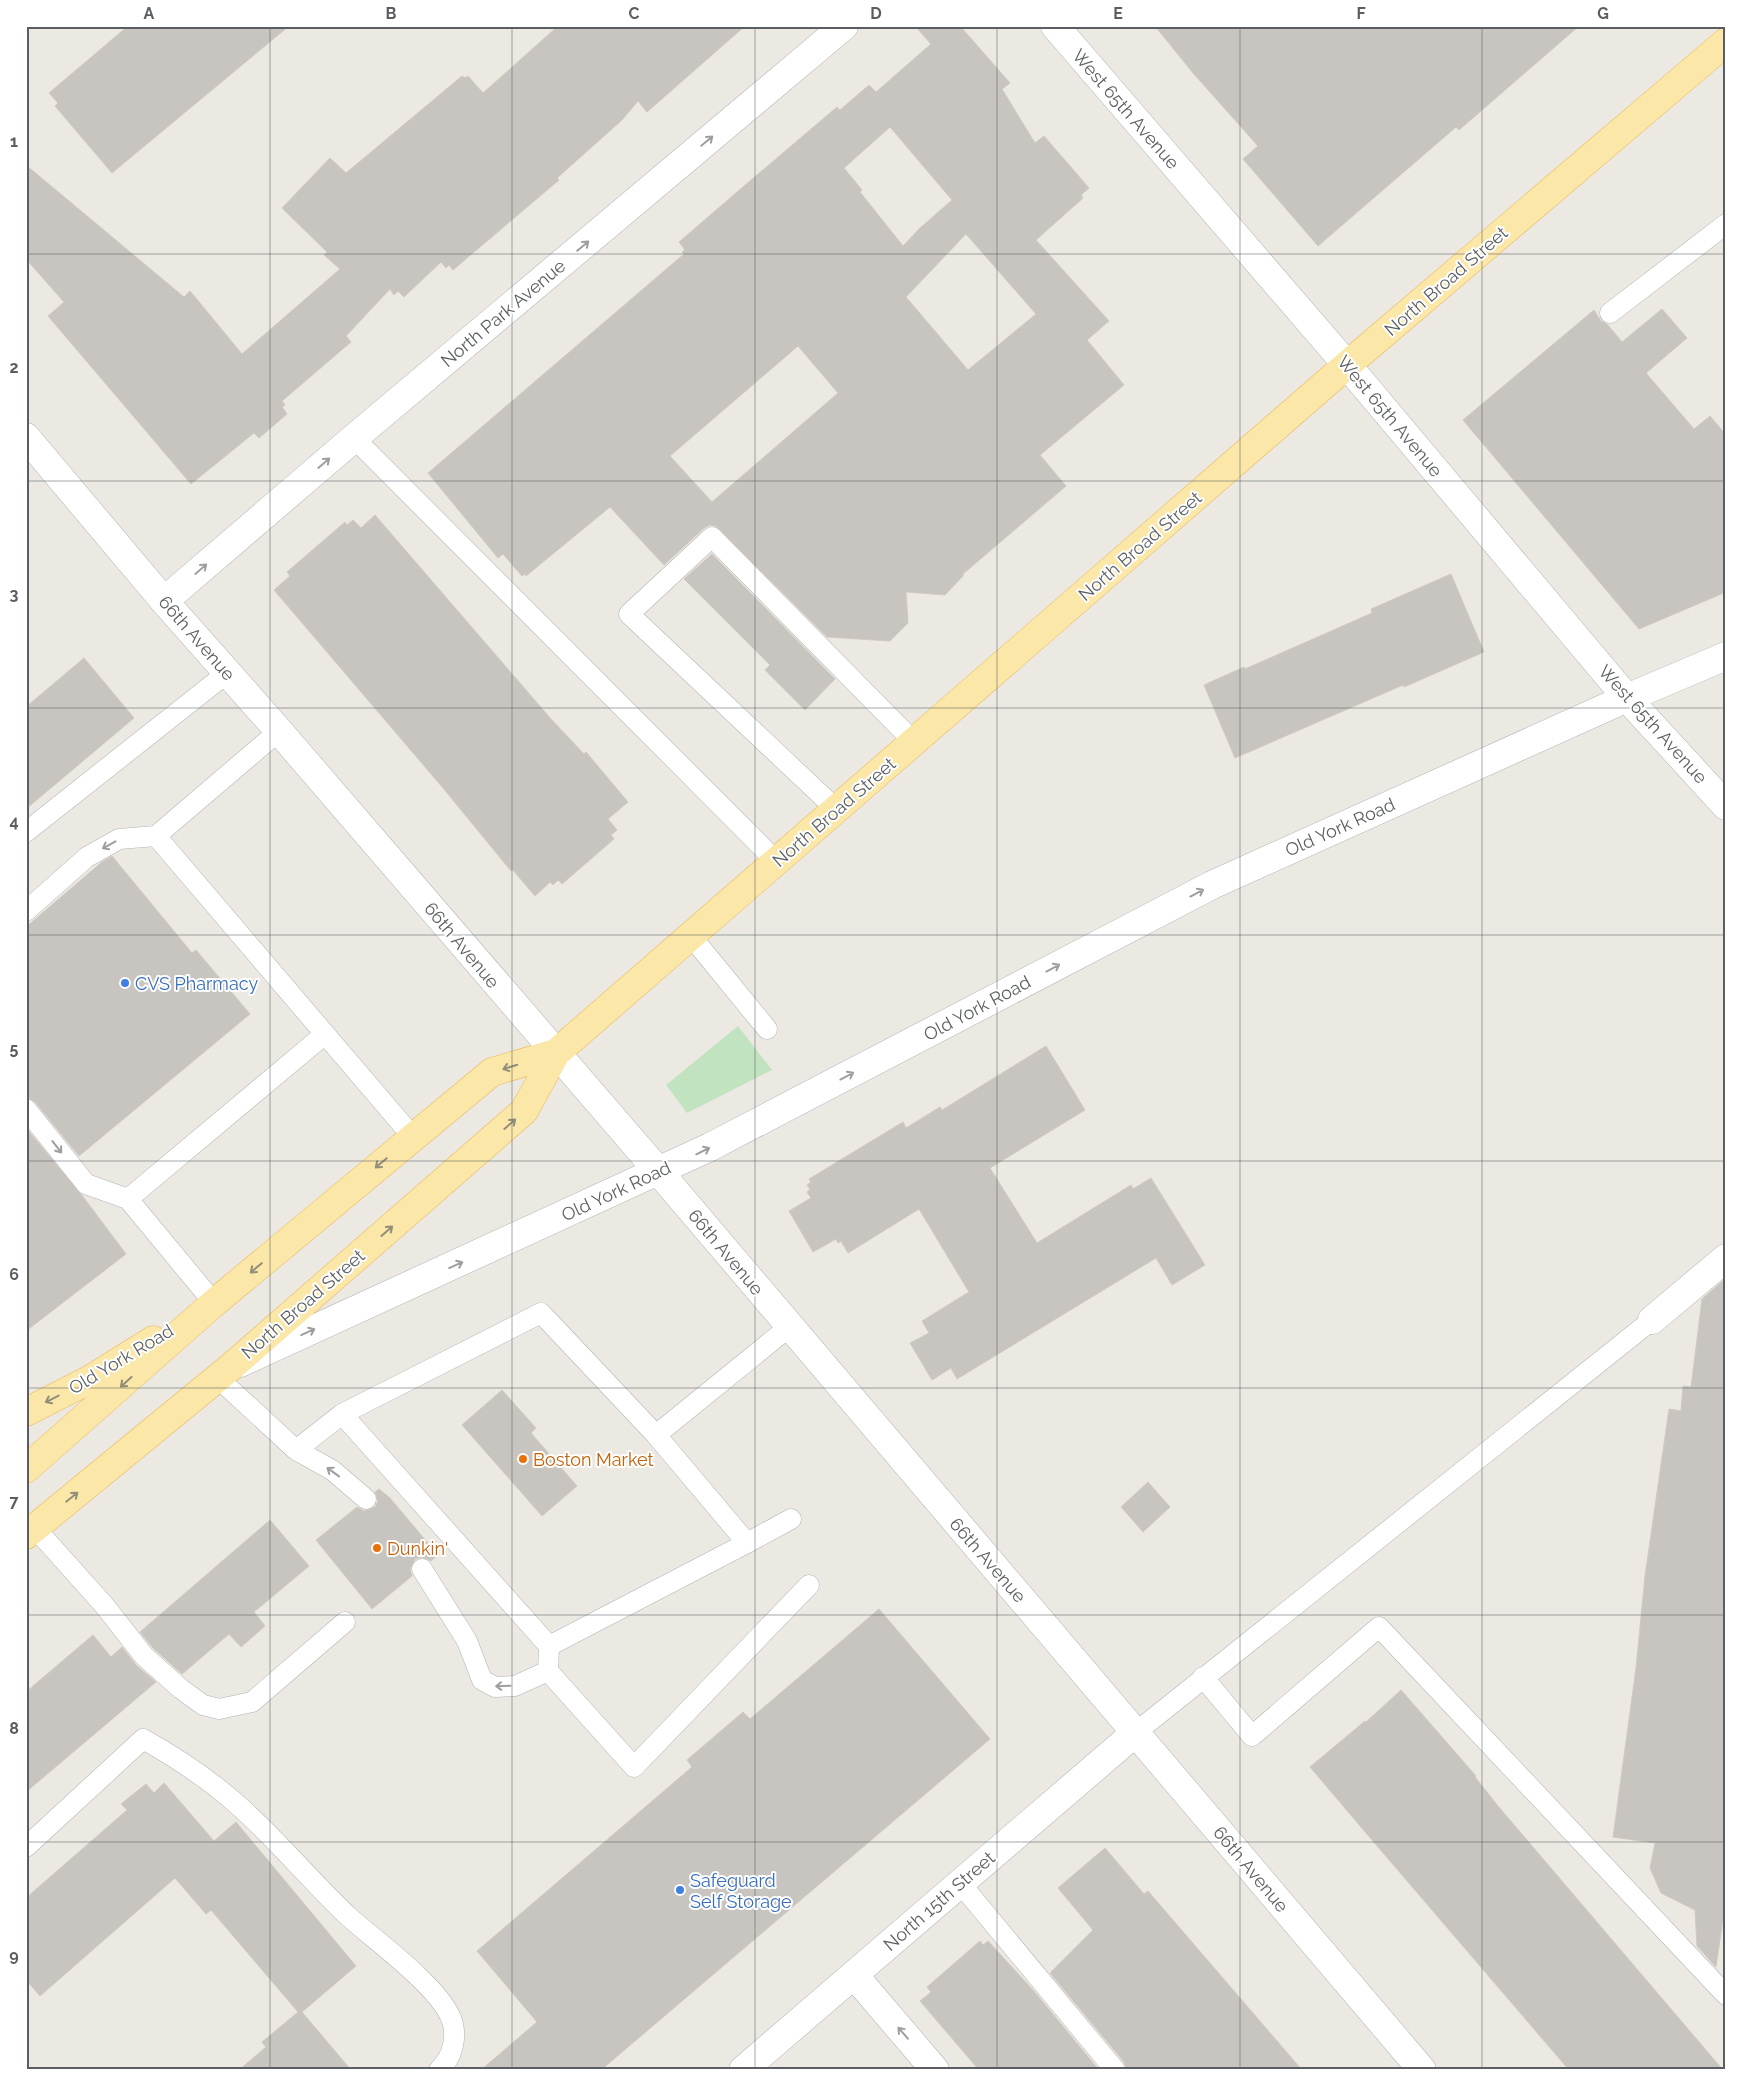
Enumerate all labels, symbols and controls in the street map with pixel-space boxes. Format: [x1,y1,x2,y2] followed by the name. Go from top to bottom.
[144,4,155,23] text: A
[386,4,397,23] text: B
[629,4,640,23] text: C
[870,4,882,23] text: D
[1113,4,1123,23] text: E
[1356,4,1366,23] text: F
[1597,4,1609,23] text: G
[1068,45,1184,174] street label: West 65th Avenue
[10,132,18,151] text: 1
[700,136,713,147] one-way arrow
[1380,222,1512,340] street label: North Broad Street
[576,240,589,252] one-way arrow
[437,255,570,371] street label: North Park Avenue
[1333,351,1447,481] street label: West 65th Avenue
[9,358,19,377] text: 2
[318,458,331,469] one-way arrow
[1074,487,1206,605] street label: North Broad Street
[194,564,207,575] one-way arrow
[10,585,19,604] text: 3
[154,591,240,685] street label: 66th Avenue
[1594,661,1712,788] street label: West 65th Avenue
[768,753,900,871] street label: North Broad Street
[1282,793,1398,861] street label: Old York Road
[9,812,19,831] text: 4
[102,840,117,850] one-way arrow
[1189,888,1204,898] one-way arrow
[420,898,504,992] street label: 66th Avenue
[1045,963,1060,973] one-way arrow
[920,971,1034,1045] street label: Old York Road
[135,973,258,994] place label: CVS Pharmacy
[119,977,131,989] marker: CVS Pharmacy
[10,1039,19,1058] text: 5
[502,1062,518,1072] one-way arrow
[839,1071,854,1081] one-way arrow
[503,1118,516,1130] one-way arrow
[51,1140,62,1153] one-way arrow
[695,1146,710,1156] one-way arrow
[558,1157,674,1225] street label: Old York Road
[374,1158,387,1169] one-way arrow
[684,1205,768,1299] street label: 66th Avenue
[381,1225,394,1237] one-way arrow
[237,1245,369,1363] street label: North Broad Street
[448,1259,463,1269] one-way arrow
[250,1262,263,1274] one-way arrow
[9,1265,19,1284] text: 6
[65,1320,177,1398] street label: Old York Road
[300,1326,315,1336] one-way arrow
[119,1376,132,1388] one-way arrow
[45,1395,60,1404] one-way arrow
[533,1449,653,1470] place label: Boston Market
[517,1453,529,1465] marker: Boston Market
[326,1467,340,1477] one-way arrow
[10,1492,19,1511] text: 7
[66,1492,79,1503] one-way arrow
[945,1513,1031,1607] street label: 66th Avenue
[387,1538,448,1559] place label: Dunkin'
[371,1542,383,1554] marker: Dunkin'
[495,1681,511,1691] one-way arrow
[9,1719,19,1738] text: 8
[1209,1822,1293,1916] street label: 66th Avenue
[879,1847,999,1955] street label: North 15th Street
[690,1870,792,1912] place label: Safeguard Self Storage
[674,1884,686,1896] marker: Safeguard Self Storage
[9,1946,19,1965] text: 9
[898,2026,909,2039] one-way arrow

